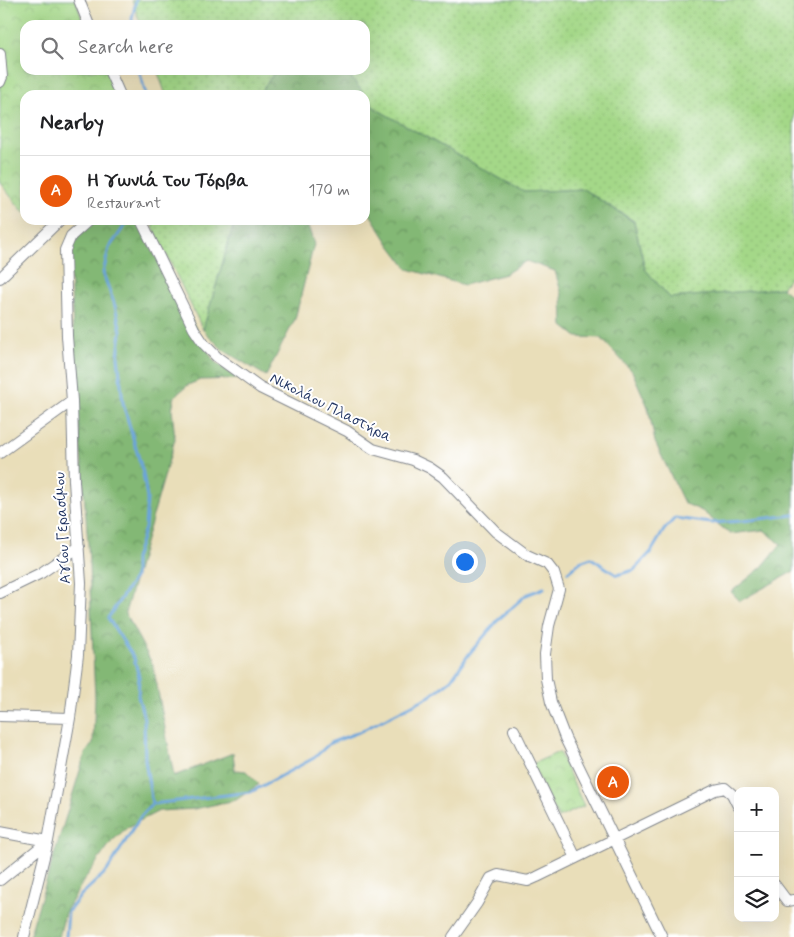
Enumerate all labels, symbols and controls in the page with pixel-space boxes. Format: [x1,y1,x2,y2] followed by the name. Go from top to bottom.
[20,20,370,75] search box
[38,34,66,62] icon: search
[78,35,174,60] text: Search here
[40,109,104,137] text: Nearby
[87,168,248,193] text: Η γωνιά του Τόρβα
[51,180,61,201] text: A
[308,180,350,201] text: 170 m
[87,193,161,214] text: Restaurant
[266,368,395,447] street label: Νικολάου Πλαστήρα
[50,471,76,584] street label: Αγίου Γερασίμου
[452,549,478,575] your location
[597,763,629,801] pin: A
[734,787,779,922] map controls
[734,787,779,832] button: +
[734,832,779,877] button: −
[734,877,779,922] button: layers

